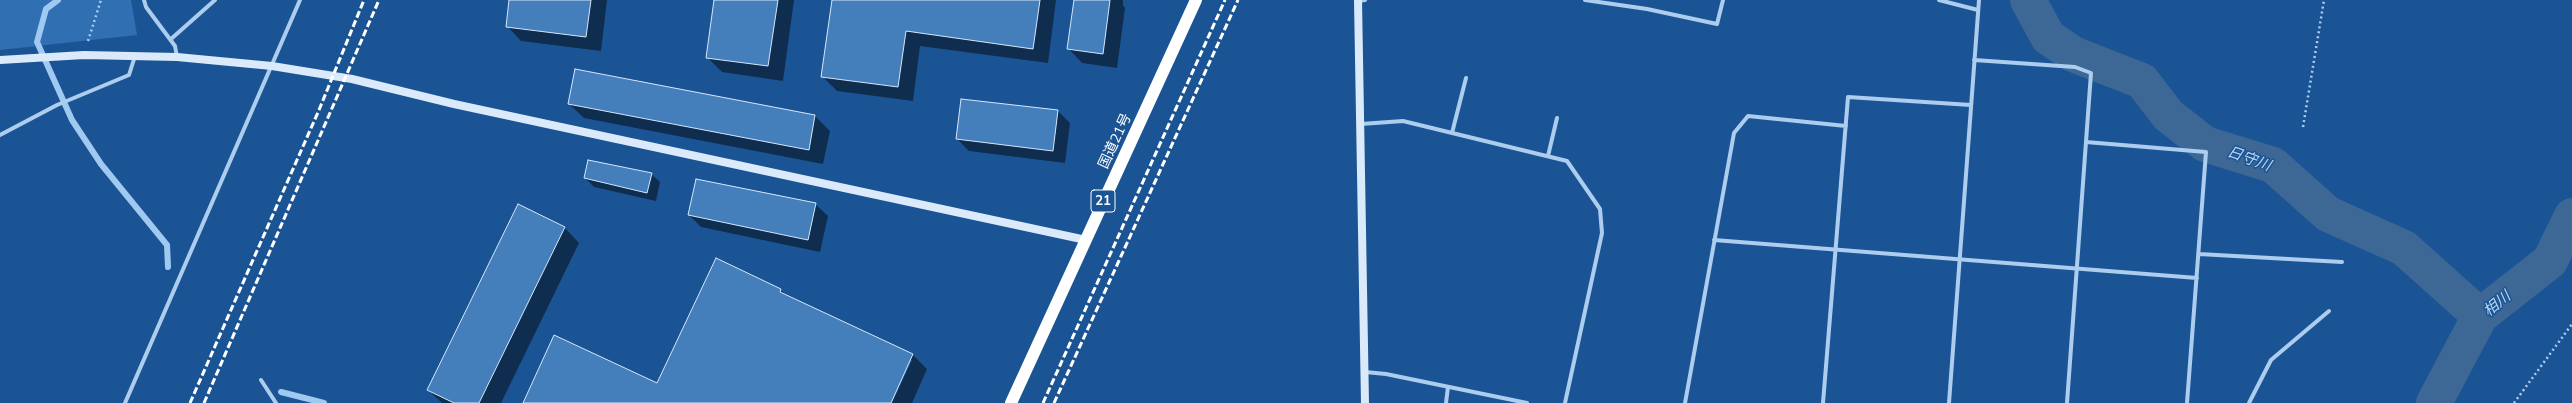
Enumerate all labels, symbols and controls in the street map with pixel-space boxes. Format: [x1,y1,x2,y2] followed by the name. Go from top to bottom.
[1095,111,1135,171] street label: 国道21号
[2225,143,2273,175] water label: 日守川
[1091,190,1115,212] road number: 21
[2480,288,2514,320] water label: 相川

